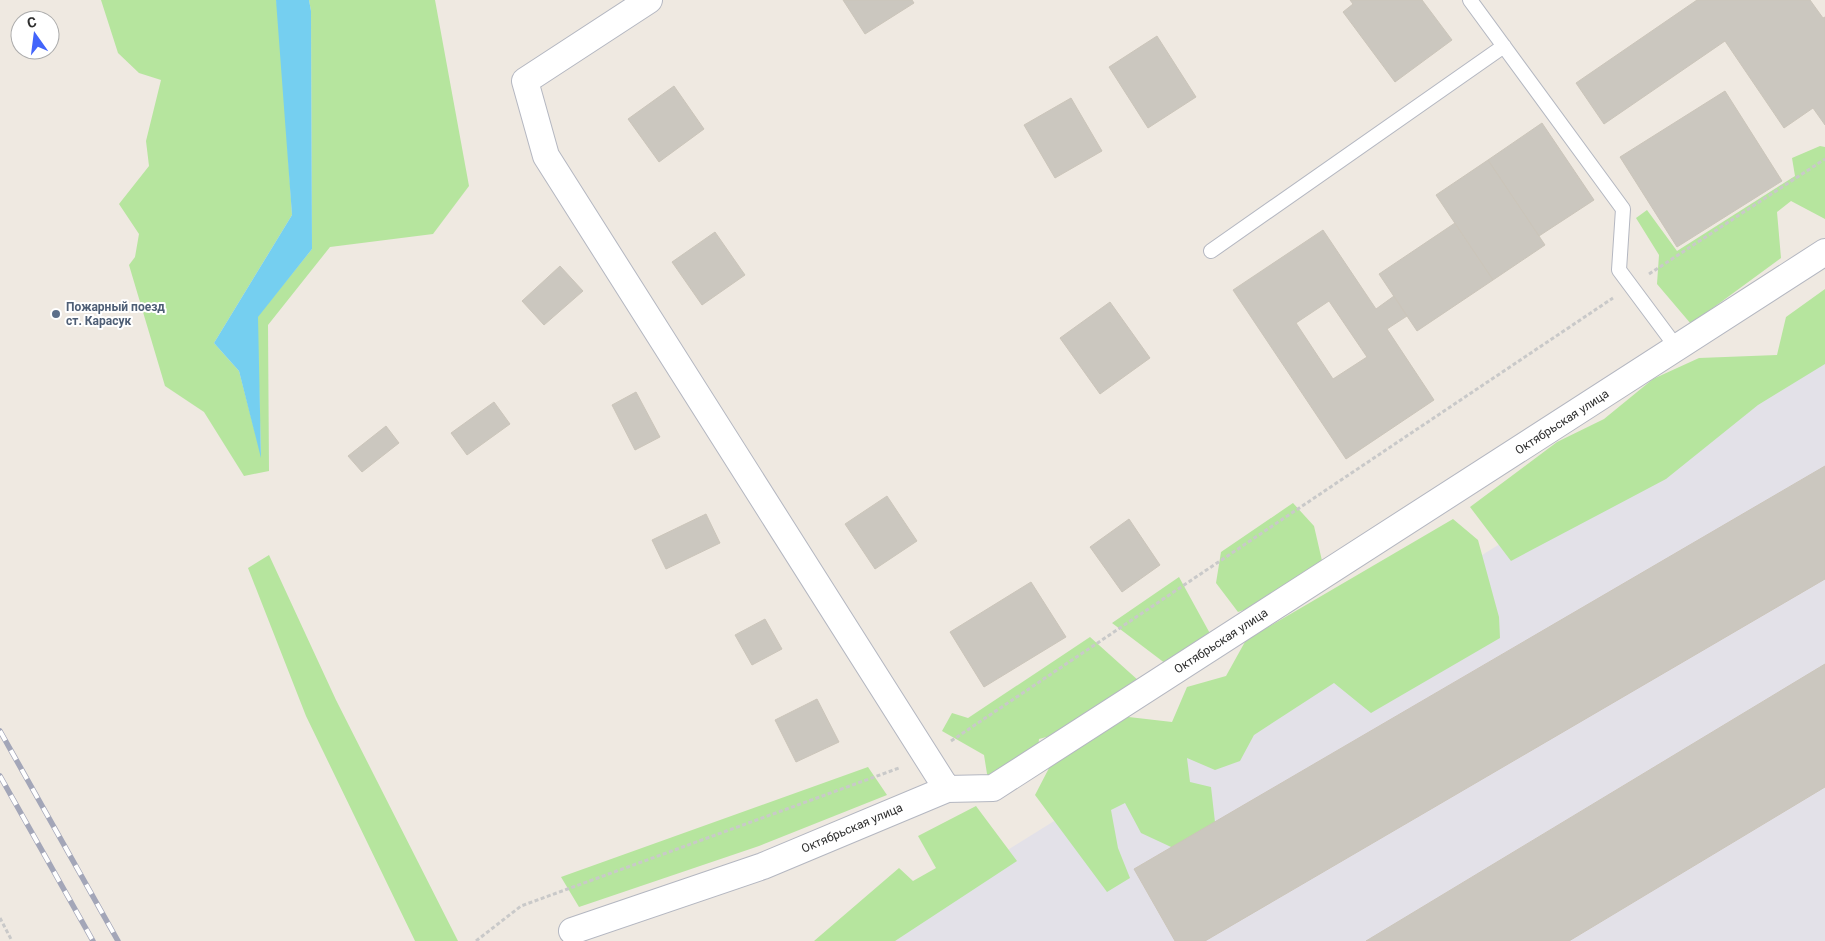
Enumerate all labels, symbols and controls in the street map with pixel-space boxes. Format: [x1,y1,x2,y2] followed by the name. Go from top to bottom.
[10,10,60,60] north arrow
[25,14,38,31] text: С
[66,300,165,328] place label: Пожарный поезд ст. Карасук
[50,308,62,320] marker: Пожарный поезд ст. Карасук
[1513,387,1611,457] street label: Октябрьская улица
[1172,606,1270,676] street label: Октябрьская улица
[799,800,905,856] street label: Октябрьская улица

